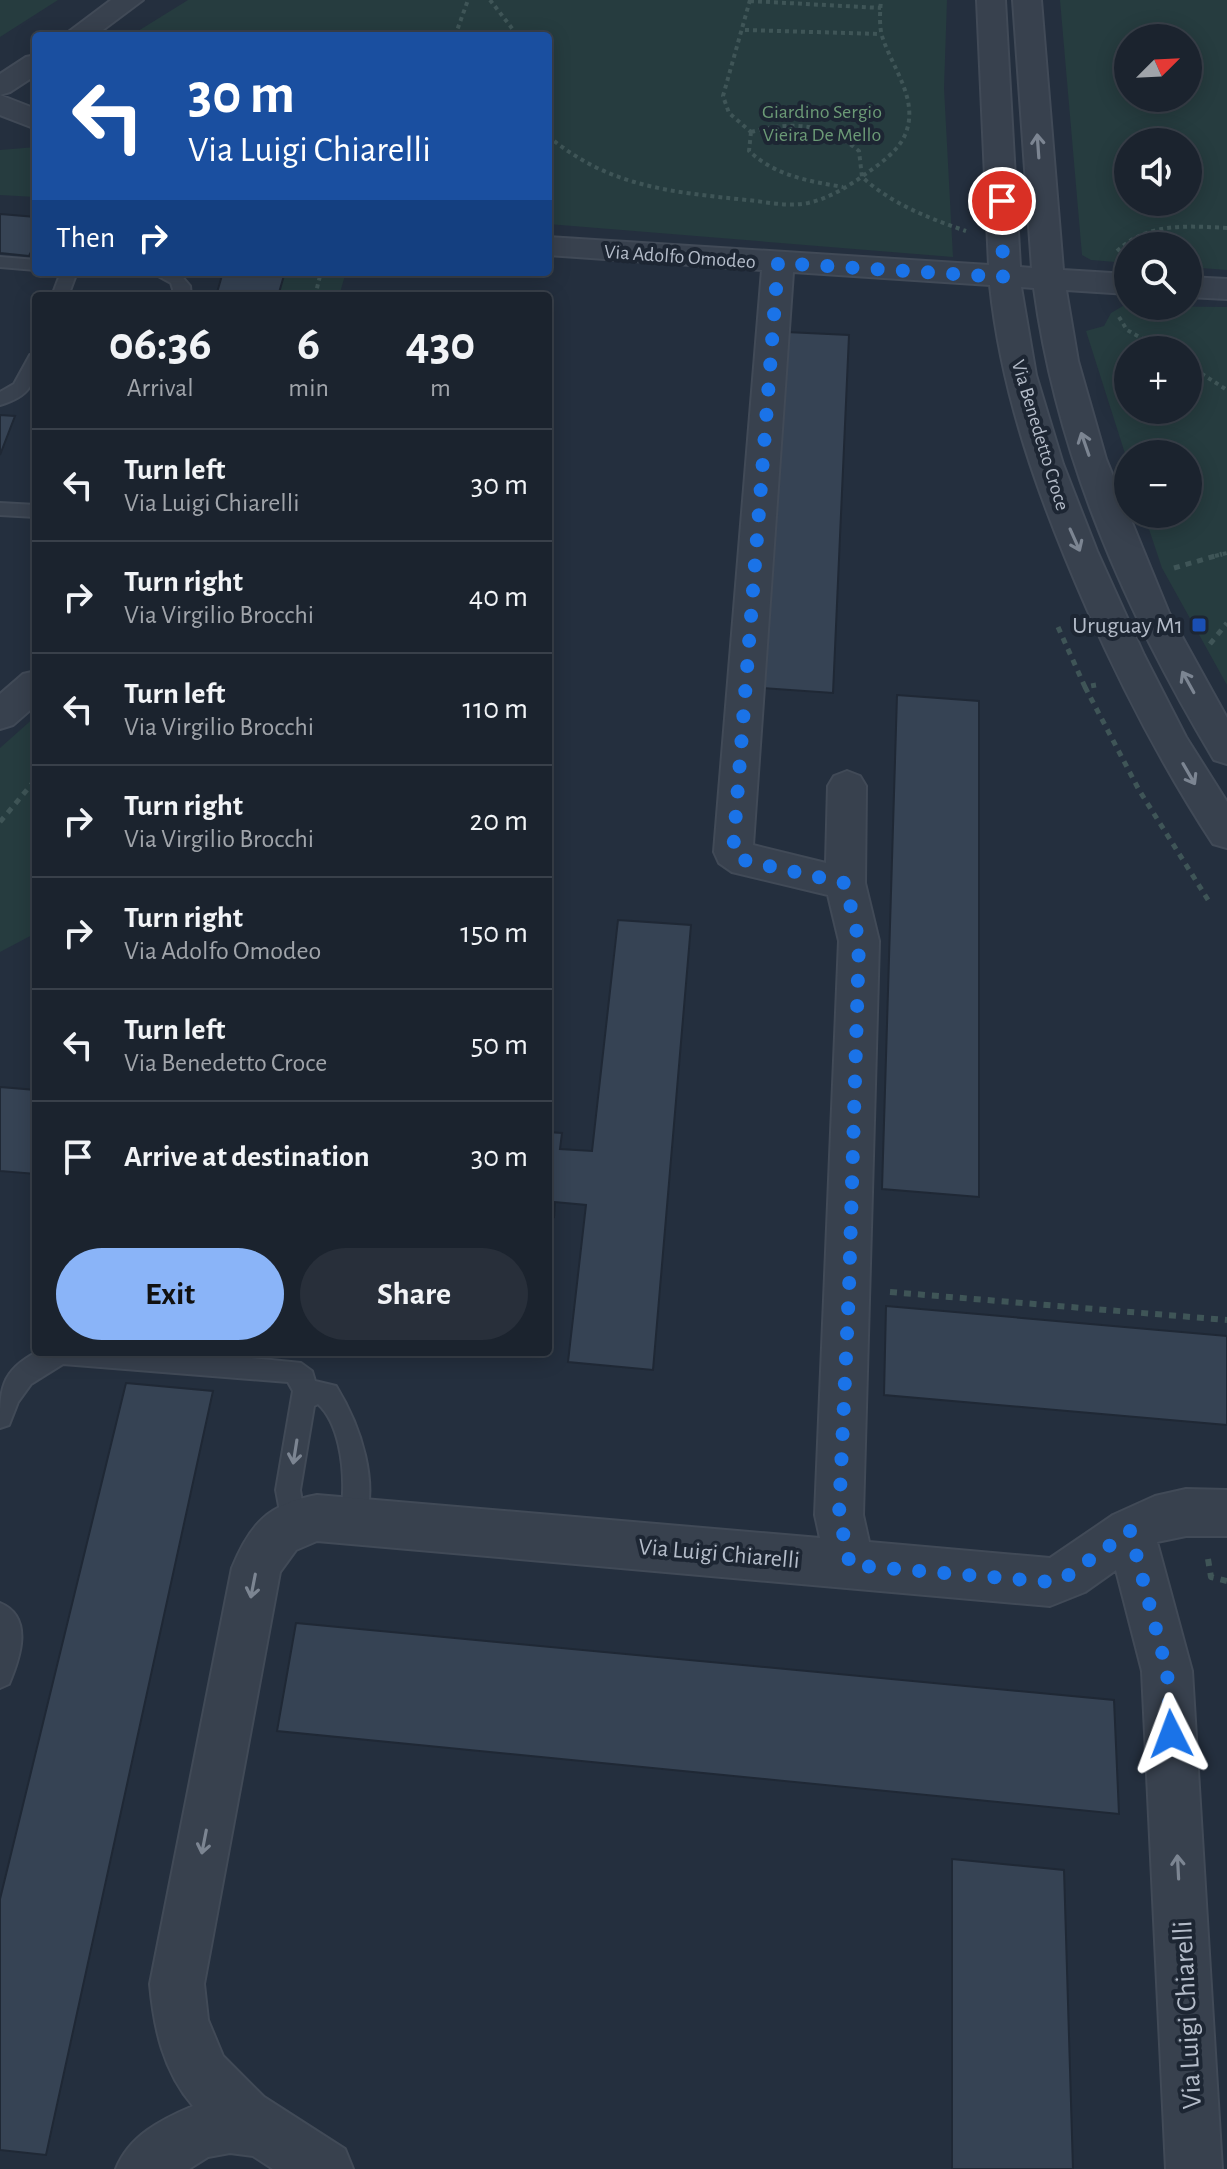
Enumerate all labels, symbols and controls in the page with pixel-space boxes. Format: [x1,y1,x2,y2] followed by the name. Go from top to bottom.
[1114,24,1202,112] north arrow
[1114,24,1202,528] map controls
[56,64,160,168] icon: left
[188,67,295,123] text: 30 m
[762,102,882,145] park label: Giardino Sergio Vieira De Mello
[1114,128,1202,216] button: sound
[188,132,431,168] text: Via Luigi Chiarelli
[1030,133,1045,160] one-way arrow
[968,167,1036,235] pin
[980,179,1024,223] icon: arrive
[131,216,175,260] icon: right
[56,223,115,253] text: Then
[1114,232,1202,320] button: search
[604,242,756,272] street label: Via Adolfo Omodeo
[109,321,212,369] text: 06:36
[297,321,320,369] text: 6
[406,321,475,369] text: 430
[1114,336,1202,424] button: +
[1008,358,1072,513] street label: Via Benedetto Croce
[127,375,194,401] text: Arrival
[288,375,329,401] text: min
[430,375,451,401] text: m
[1077,432,1091,457] one-way arrow
[1114,440,1202,528] button: −
[124,455,225,485] text: Turn left
[56,463,100,507] icon: left
[471,470,528,500] text: 30 m
[124,490,299,516] text: Via Luigi Chiarelli
[1068,528,1083,552] one-way arrow
[124,567,243,597] text: Turn right
[56,575,100,619] icon: right
[469,582,528,612] text: 40 m
[124,602,314,628] text: Via Virgilio Brocchi
[1072,614,1183,638] place label: Uruguay M1
[1190,616,1208,634] marker: Uruguay M1
[1180,671,1196,694] one-way arrow
[124,679,225,709] text: Turn left
[56,687,100,731] icon: left
[463,694,528,724] text: 110 m
[124,714,314,740] text: Via Virgilio Brocchi
[1181,762,1197,785] one-way arrow
[124,791,243,821] text: Turn right
[56,799,100,843] icon: right
[470,806,528,836] text: 20 m
[124,826,314,852] text: Via Virgilio Brocchi
[124,903,243,933] text: Turn right
[56,911,100,955] icon: right
[460,918,528,948] text: 150 m
[124,938,321,964] text: Via Adolfo Omodeo
[124,1015,225,1045] text: Turn left
[56,1023,100,1067] icon: left
[471,1030,528,1060] text: 50 m
[124,1050,327,1076] text: Via Benedetto Croce
[56,1135,100,1179] icon: arrive
[124,1142,370,1172] text: Arrive at destination
[471,1142,528,1172] text: 30 m
[56,1248,284,1340] button: Exit
[300,1248,528,1340] button: Share
[286,1439,301,1465] one-way arrow
[637,1535,801,1573] street label: Via Luigi Chiarelli
[244,1573,259,1598] one-way arrow
[1129,1692,1213,1776] position arrow
[196,1828,211,1854] one-way arrow
[1170,1854,1185,1881] one-way arrow
[1169,1920,1207,2110] street label: Via Luigi Chiarelli

